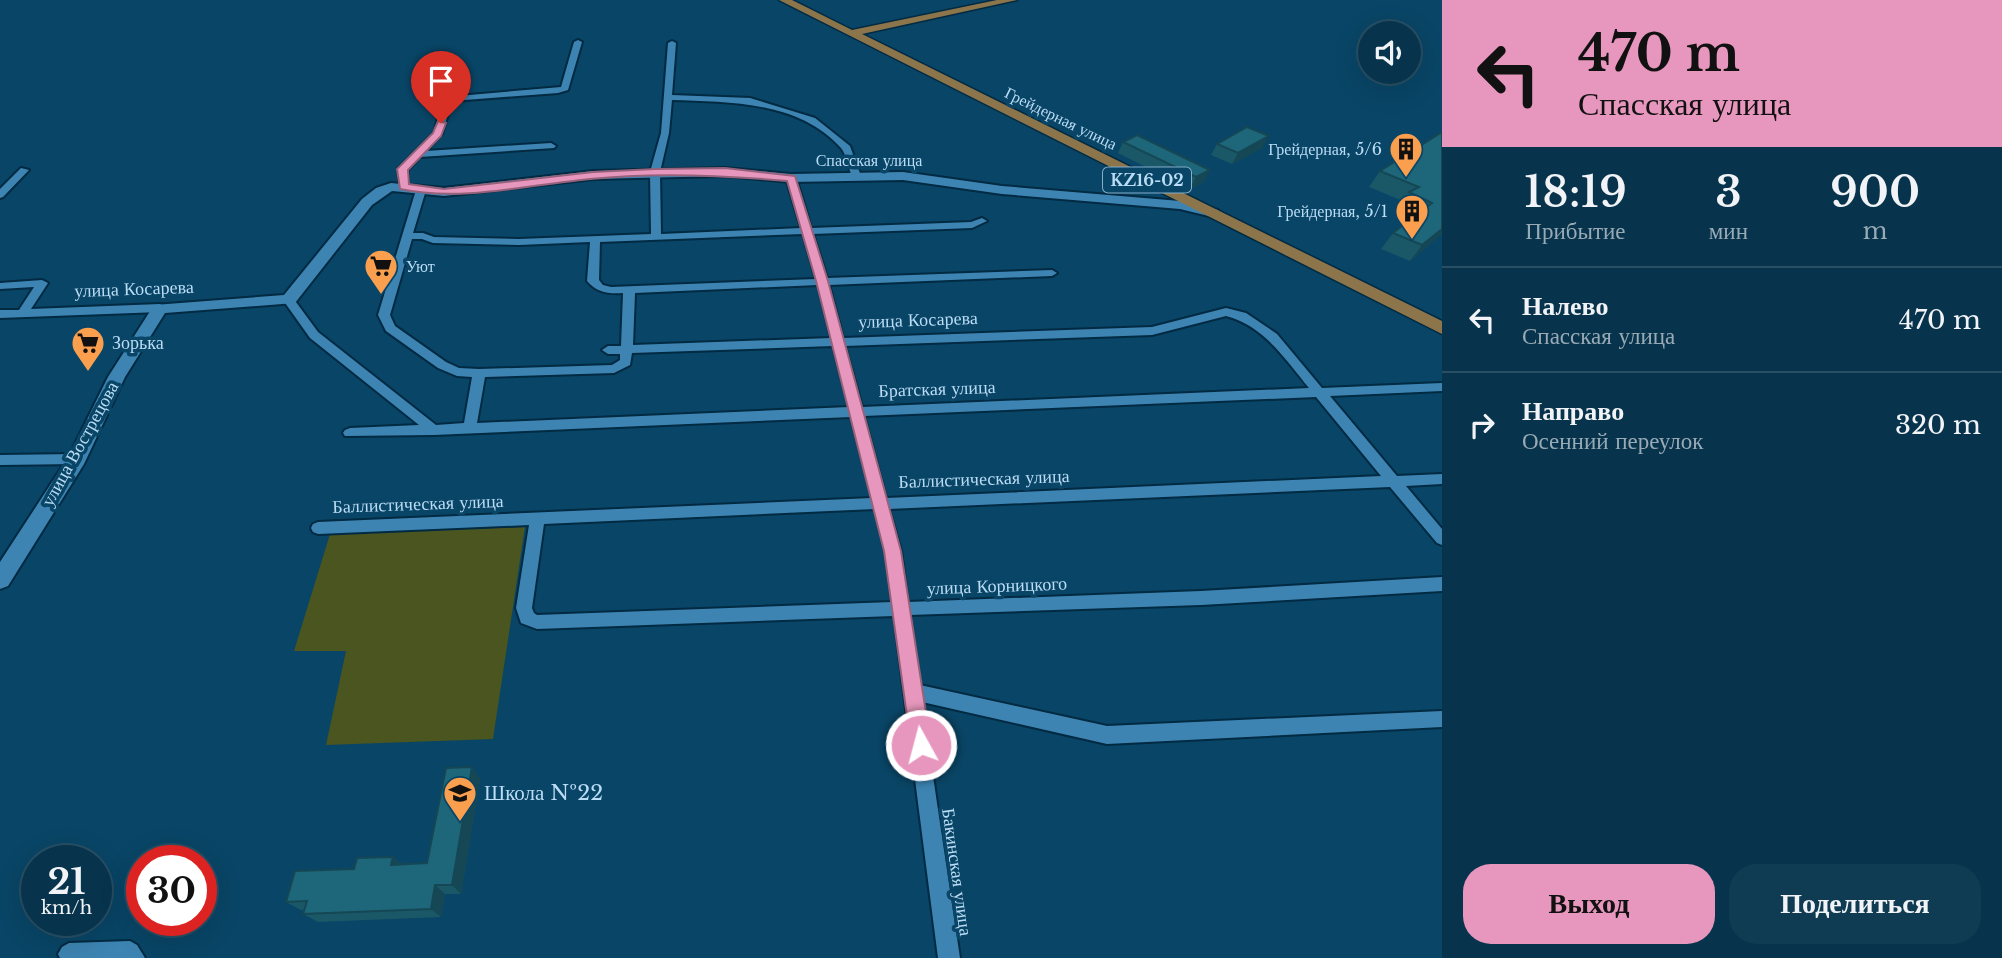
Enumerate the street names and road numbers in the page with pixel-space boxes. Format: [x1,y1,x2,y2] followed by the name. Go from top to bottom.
[1002,82,1120,154] street label: Грейдерная улица
[816,150,922,170] street label: Спасская улица
[1103,168,1191,192] road number: KZ16-02
[74,276,194,302] street label: улица Косарева
[858,307,978,333] street label: улица Косарева
[878,376,996,402] street label: Братская улица
[37,378,123,510] street label: улица Вострецова
[898,465,1070,493] street label: Баллистическая улица
[332,490,504,518] street label: Баллистическая улица
[926,573,1068,599] street label: улица Корницкого
[937,807,977,937] street label: Бакинская улица

